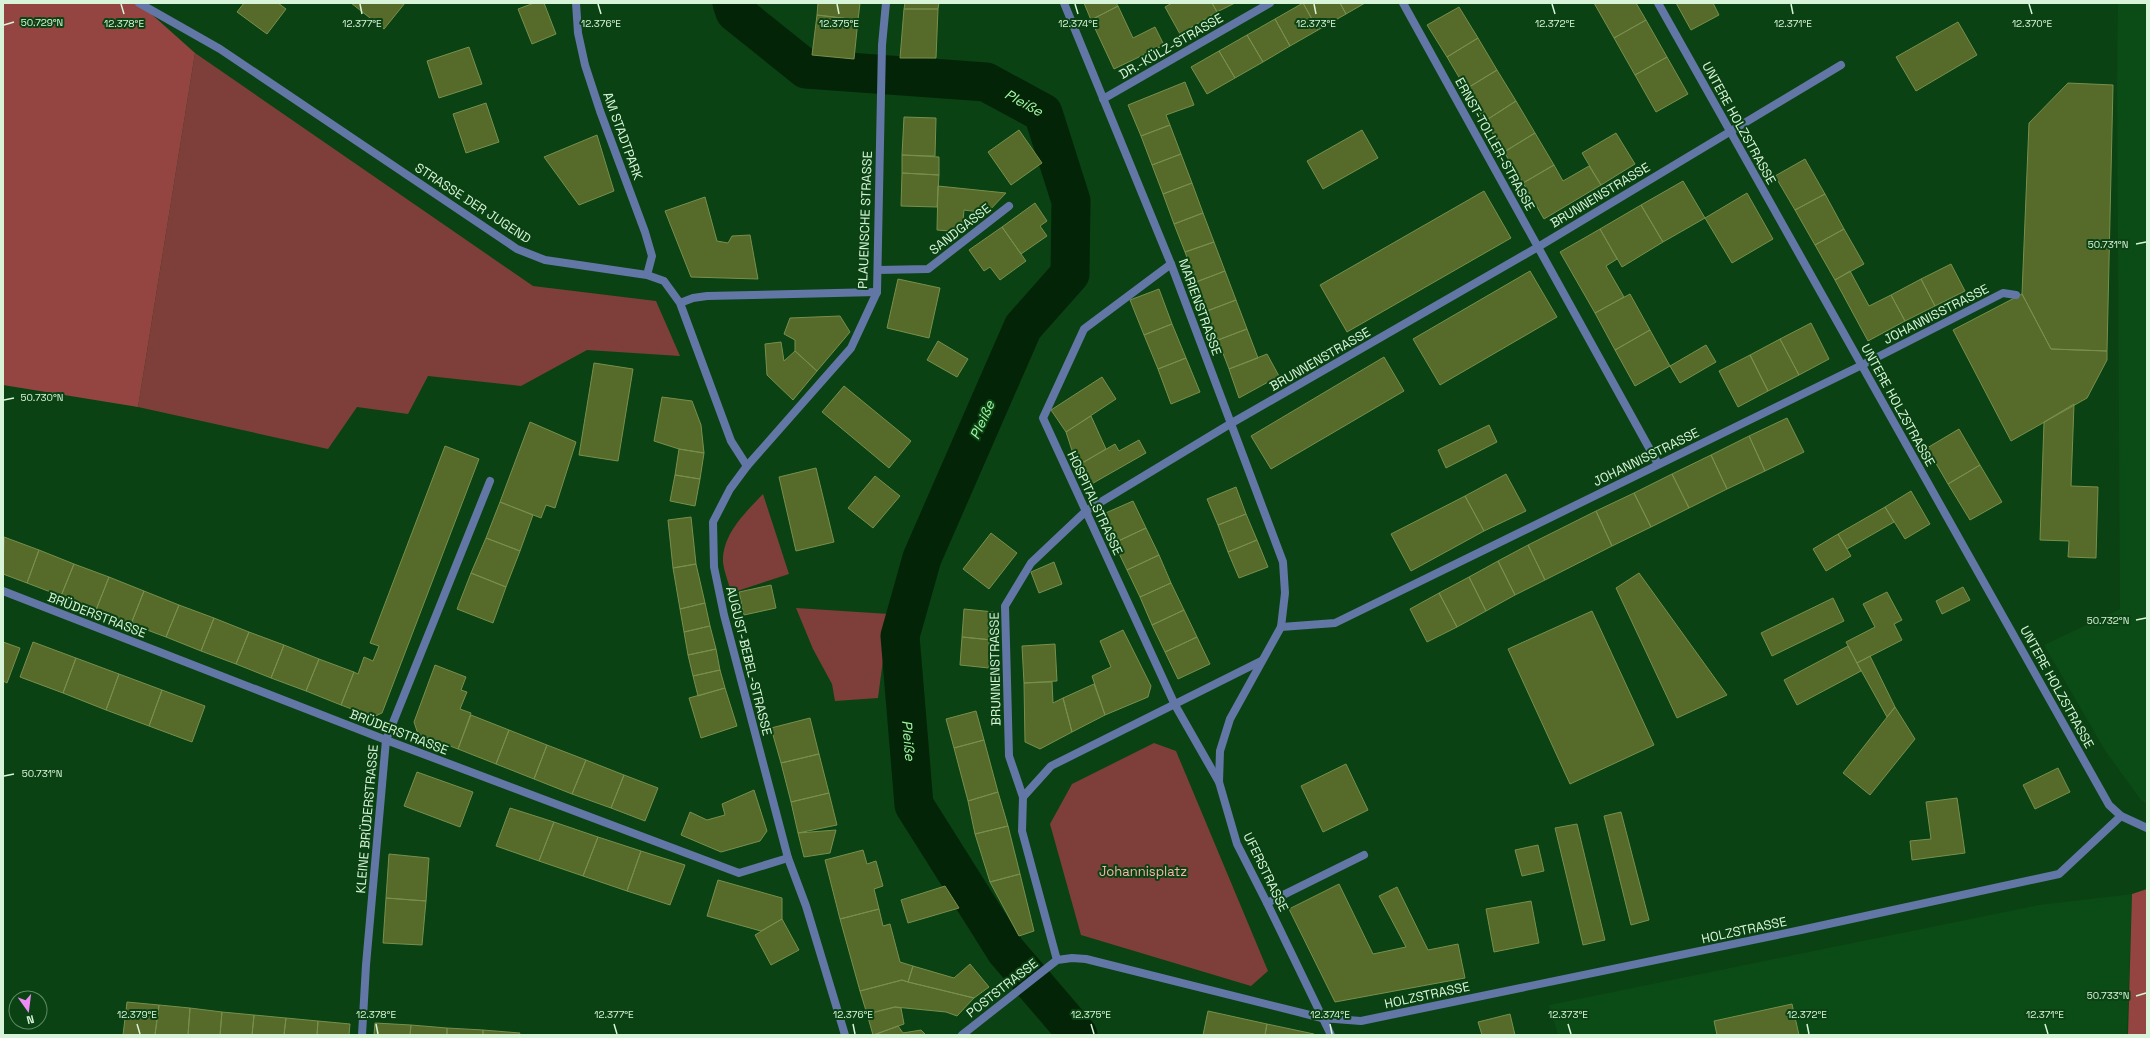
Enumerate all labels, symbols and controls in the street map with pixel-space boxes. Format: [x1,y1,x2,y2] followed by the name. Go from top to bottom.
[1116,9,1226,83] street label: DR.-KÜLZ-STRASSE
[21,16,63,29] text: 50.729°N
[104,17,144,30] text: 12.378°E
[342,17,382,30] text: 12.377°E
[581,17,621,30] text: 12.376°E
[819,17,859,30] text: 12.375°E
[1058,17,1098,30] text: 12.374°E
[1296,17,1336,30] text: 12.373°E
[1535,17,1575,30] text: 12.372°E
[1774,17,1812,30] text: 12.371°E
[2012,17,2052,30] text: 12.370°E
[1698,59,1780,187] street label: UNTERE HOLZSTRASSE
[1451,74,1539,214] street label: ERNST-TOLLER-STRASSE
[1002,85,1047,121] water label: Pleiße
[599,90,647,182] street label: AM STADTPARK
[854,151,876,289] street label: PLAUENSCHE STRASSE
[1547,158,1653,232] street label: BRUNNENSTRASSE
[412,159,534,247] street label: STRASSE DER JUGEND
[926,200,994,258] street label: SANDGASSE
[2088,238,2128,251] text: 50.731°N
[1175,256,1225,358] street label: MARIENSTRASSE
[1880,280,1992,348] street label: JOHANNISSTRASSE
[1267,323,1373,395] street label: BRUNNENSTRASSE
[1857,341,1939,469] street label: UNTERE HOLZSTRASSE
[21,391,63,404] text: 50.730°N
[966,397,999,442] water label: Pleiße
[1590,424,1702,490] street label: JOHANNISSTRASSE
[1063,448,1127,558] street label: HOSPITALSTRASSE
[722,585,776,737] street label: AUGUST-BEBEL-STRASSE
[45,588,149,642] street label: BRÜDERSTRASSE
[986,612,1004,726] street label: BRUNNENSTRASSE
[2087,614,2129,627] text: 50.732°N
[2016,623,2098,751] street label: UNTERE HOLZSTRASSE
[347,705,451,759] street label: BRÜDERSTRASSE
[898,719,919,762] water label: Pleiße
[352,744,382,894] street label: KLEINE BRÜDERSTRASSE
[22,767,62,780] text: 50.731°N
[1240,830,1292,914] street label: UFERSTRASSE
[1099,863,1187,880] park label: Johannisplatz
[1700,913,1788,947] street label: HOLZSTRASSE
[963,955,1041,1021] street label: POSTSTRASSE
[1383,978,1471,1012] street label: HOLZSTRASSE
[2087,989,2129,1002] text: 50.733°N
[8,990,48,1030] north arrow
[117,1008,157,1021] text: 12.379°E
[356,1008,396,1021] text: 12.378°E
[594,1008,634,1021] text: 12.377°E
[833,1008,873,1021] text: 12.376°E
[1071,1008,1111,1021] text: 12.375°E
[1310,1008,1350,1021] text: 12.374°E
[1548,1008,1588,1021] text: 12.373°E
[1787,1008,1827,1021] text: 12.372°E
[2026,1008,2064,1021] text: 12.371°E
[25,1012,36,1027] text: N

